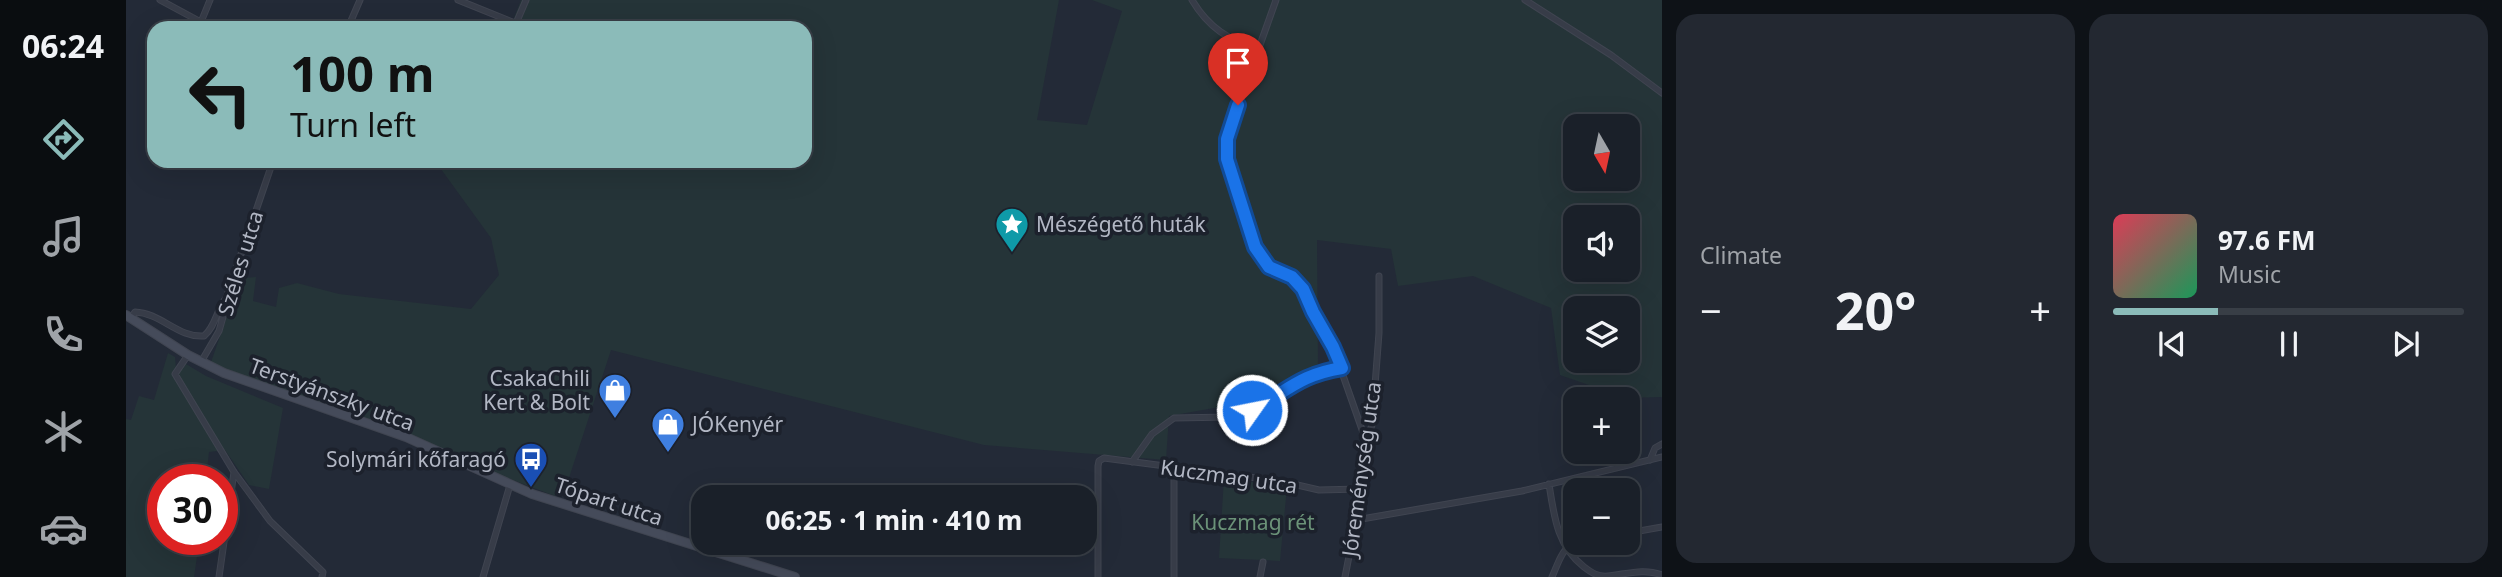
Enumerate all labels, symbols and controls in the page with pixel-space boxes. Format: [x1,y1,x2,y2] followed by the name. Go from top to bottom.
[22,24,104,67] text: 06:24
[1208,33,1268,105] pin
[290,40,435,106] text: 100 m
[1219,44,1257,82] icon: arrive
[175,49,266,140] icon: left
[290,103,416,146] text: Turn left
[1563,114,1640,191] north arrow
[1563,114,1640,555] map controls
[39,115,88,164] icon: directions
[993,205,1031,254] place icon: Mészégető huták
[1563,205,1640,282] button: sound
[211,207,269,319] street label: Széles utca
[1036,210,1206,238] place label: Mészégető huták
[39,212,88,261] icon: music
[2218,222,2315,258] text: 97.6 FM
[1700,239,1782,271] text: Climate
[2218,258,2281,290] text: Music
[1835,274,1916,345] text: 20°
[1700,284,1722,336] text: −
[2029,284,2051,336] text: +
[1563,296,1640,373] button: layers
[39,310,88,359] icon: phone
[2153,325,2191,363] icon: previous
[2270,325,2308,363] icon: pause
[2387,325,2425,363] icon: next
[246,351,418,437] street label: Terstyánszky utca
[483,364,590,416] place label: CsakaChili Kert & Bolt
[596,371,634,420] shop icon: CsakaChili Kert & Bolt
[1215,373,1289,447] position arrow
[1335,380,1387,560] street label: Jóreménység utca
[1563,387,1640,464] button: +
[649,405,687,454] shop icon: JÓKenyér
[39,407,88,456] icon: climate
[690,410,784,438] place label: JÓKenyér
[512,440,550,489] bus stop icon: Solymári kőfaragó
[326,445,506,473] place label: Solymári kőfaragó
[1159,453,1299,499] street label: Kuczmag utca
[147,464,238,555] speed limit sign: 30
[552,470,666,532] street label: Tópart utca
[1563,478,1640,555] button: −
[766,502,1022,538] text: 06:25 · 1 min · 410 m
[39,504,88,553] icon: car
[1191,508,1315,536] park label: Kuczmag rét

